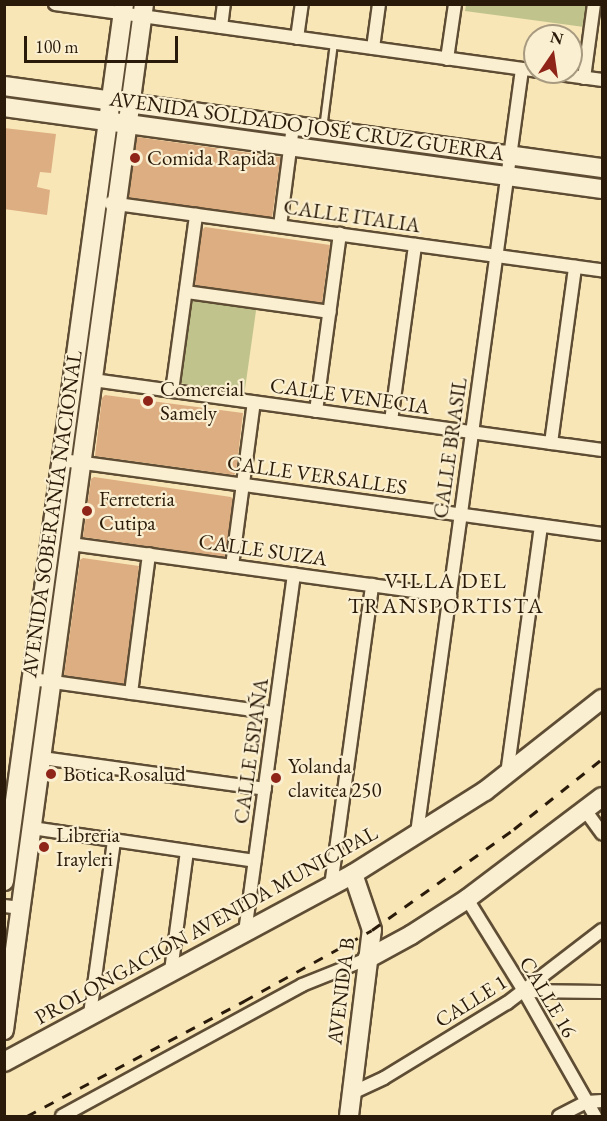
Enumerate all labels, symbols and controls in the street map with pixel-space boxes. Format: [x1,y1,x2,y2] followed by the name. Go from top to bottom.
[27,24,182,62] scale bar
[523,24,583,84] north arrow
[548,26,565,50] text: N
[35,35,79,58] text: 100 m
[108,86,506,166] street label: AVENIDA SOLDADO JOSÉ CRUZ GUERRA
[147,145,275,171] place label: Comida Rapida
[128,151,142,165] marker: Comida Rapida
[282,194,422,238] street label: CALLE ITALIA
[17,349,87,679] street label: AVENIDA SOBERANÍA NACIONAL
[269,372,431,420] street label: CALLE VENECIA
[160,376,244,426] place label: Comercial Samely
[428,376,472,520] street label: CALLE BRASIL
[141,394,155,408] marker: Comercial Samely
[225,450,409,500] street label: CALLE VERSALLES
[99,486,175,536] place label: Ferreteria Cutipa
[80,504,94,518] marker: Ferreteria Cutipa
[197,529,329,571] street label: CALLE SUIZA
[348,567,544,618] district label: VILLA DEL TRANSPORTISTA
[228,676,274,826] street label: CALLE ESPAÑA
[288,753,381,803] place label: Yolanda clavitea 250
[63,761,186,787] place label: Botica Rosalud
[44,767,58,781] marker: Botica Rosalud
[269,771,283,785] marker: Yolanda clavitea 250
[30,820,382,1030] street label: PROLONGACIÓN AVENIDA MUNICIPAL
[56,822,120,872] place label: Libreria Irayleri
[37,840,51,854] marker: Libreria Irayleri
[322,936,360,1046] street label: AVENIDA B
[514,952,582,1042] street label: CALLE 16
[430,969,512,1033] street label: CALLE 1

